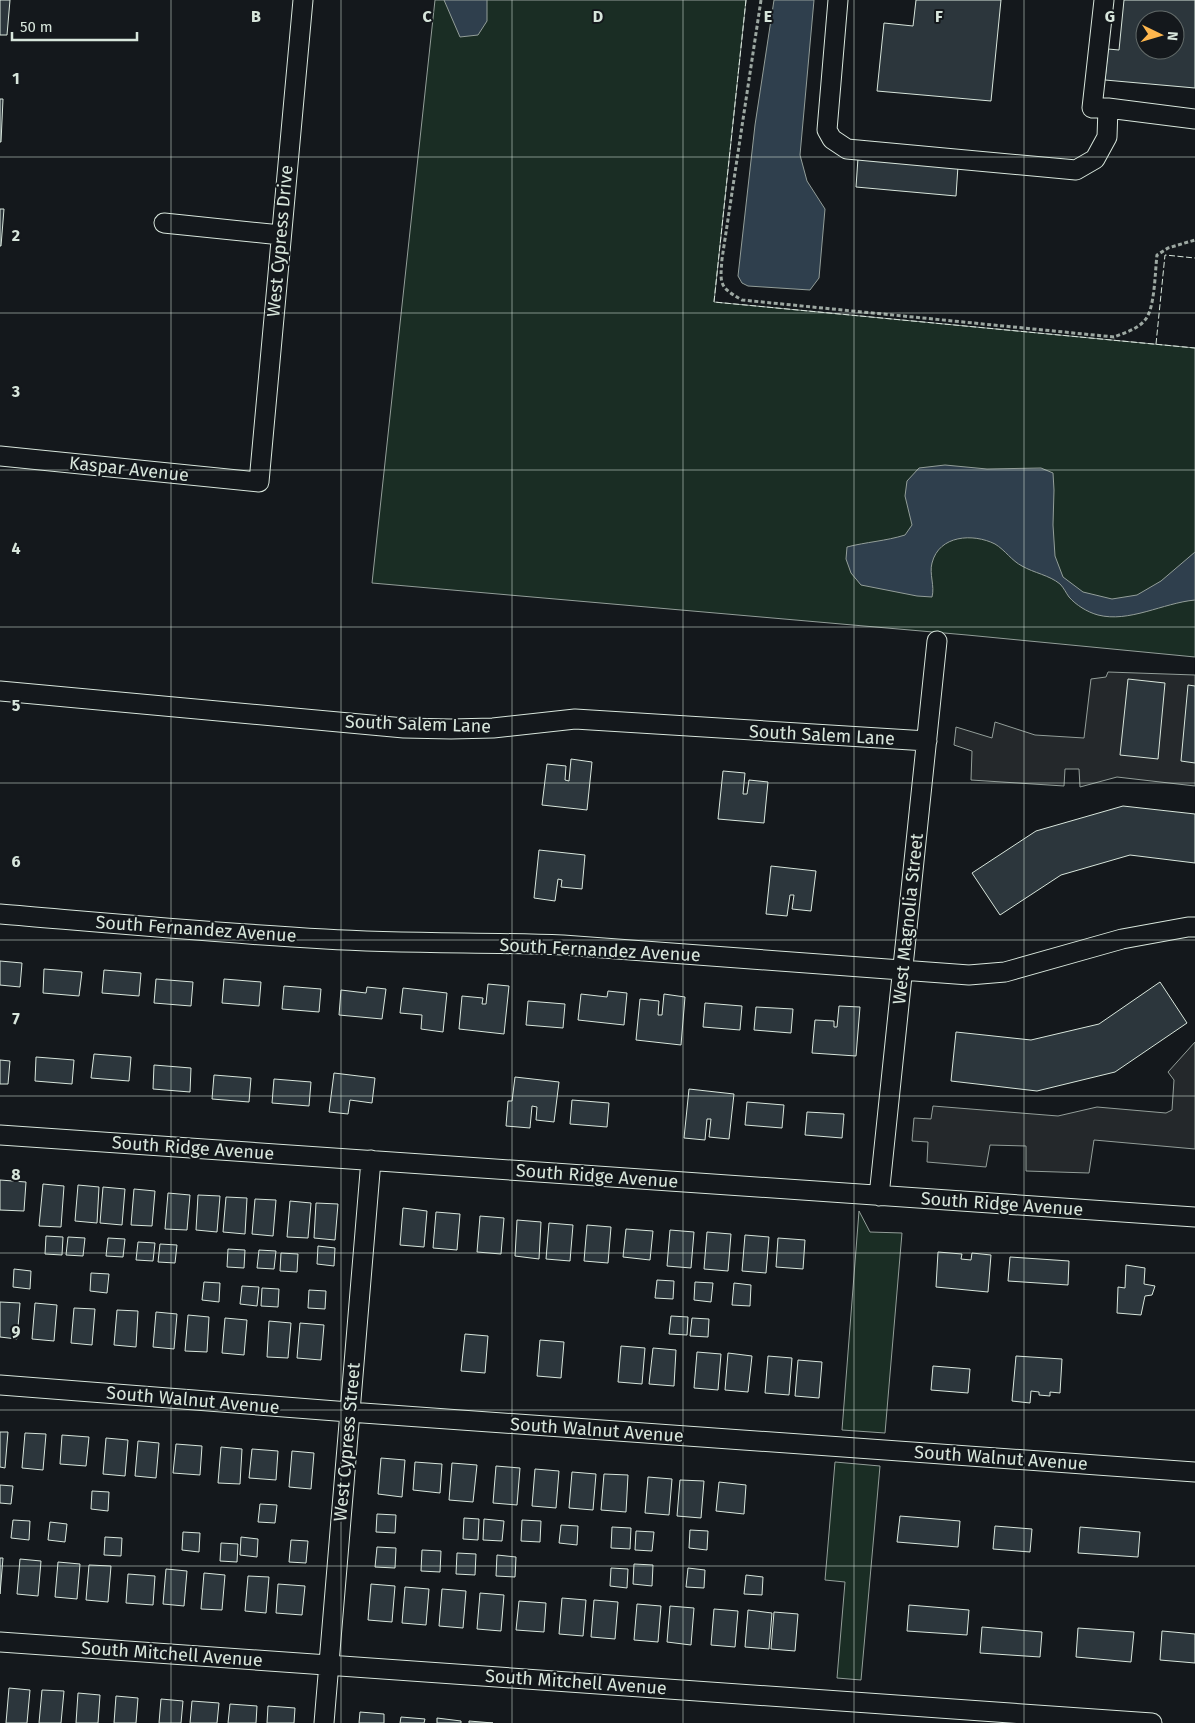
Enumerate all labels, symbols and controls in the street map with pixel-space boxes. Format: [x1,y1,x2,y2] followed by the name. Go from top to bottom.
[251,7,261,26] text: B
[422,7,432,26] text: C
[593,7,603,26] text: D
[764,7,772,26] text: E
[935,7,943,26] text: F
[1105,7,1115,26] text: G
[12,10,138,42] scale bar
[1135,10,1185,60] north arrow
[20,18,53,36] text: 50 m
[1164,31,1181,41] text: N
[12,69,20,88] text: 1
[262,164,298,318] street label: West Cypress Drive
[12,226,20,245] text: 2
[11,382,20,401] text: 3
[68,452,190,486] street label: Kaspar Avenue
[11,539,21,558] text: 4
[12,696,21,715] text: 5
[345,710,491,738] street label: South Salem Lane
[748,720,896,750] street label: South Salem Lane
[888,832,928,1006] street label: West Magnolia Street
[11,852,21,871] text: 6
[95,911,297,947] street label: South Fernandez Avenue
[499,934,701,966] street label: South Fernandez Avenue
[12,1009,20,1028] text: 7
[111,1131,275,1165] street label: South Ridge Avenue
[515,1159,679,1193] street label: South Ridge Avenue
[11,1165,21,1184] text: 8
[920,1187,1084,1221] street label: South Ridge Avenue
[12,1322,21,1341] text: 9
[329,1361,365,1522] street label: West Cypress Street
[105,1381,281,1419] street label: South Walnut Avenue
[510,1413,684,1447] street label: South Walnut Avenue
[914,1441,1088,1475] street label: South Walnut Avenue
[80,1637,264,1671] street label: South Mitchell Avenue
[484,1665,668,1699] street label: South Mitchell Avenue

